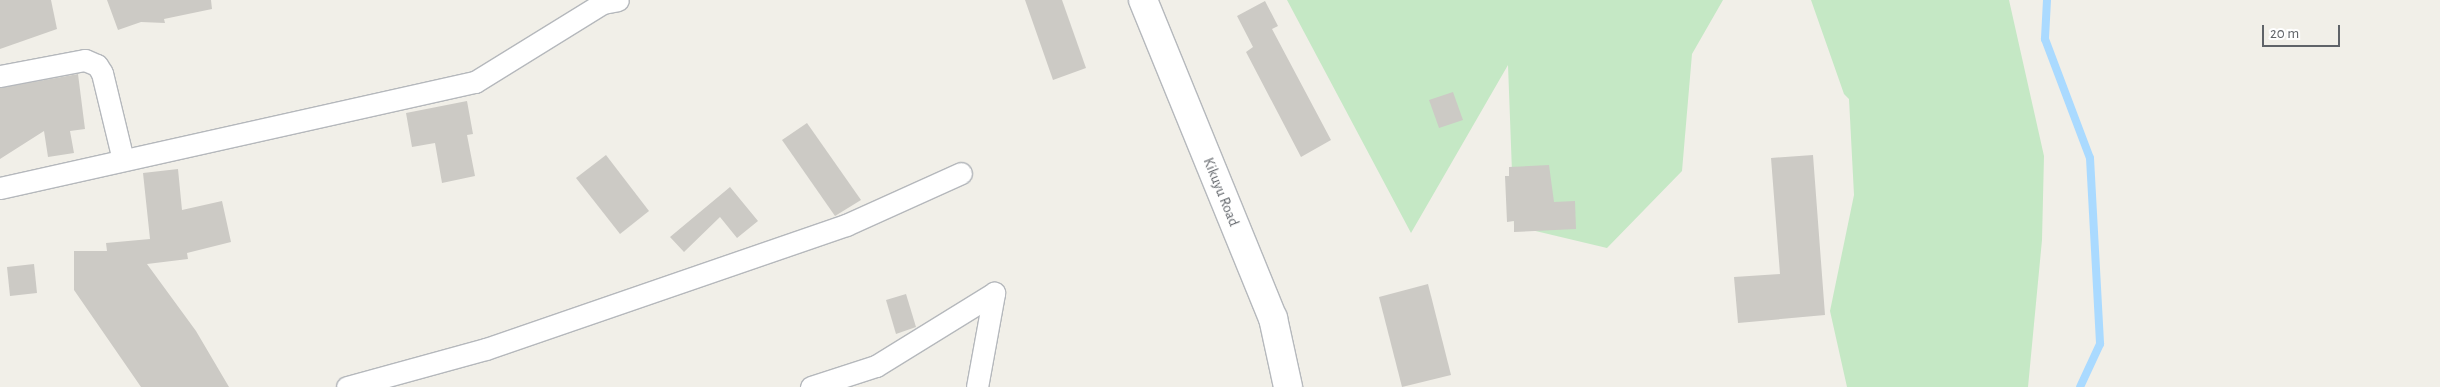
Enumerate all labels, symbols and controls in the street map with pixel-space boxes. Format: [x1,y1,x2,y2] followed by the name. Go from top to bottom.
[2265,15,2342,47] scale bar
[2270,26,2299,41] text: 20 m
[1199,155,1243,229] street label: Kikuyu Road

